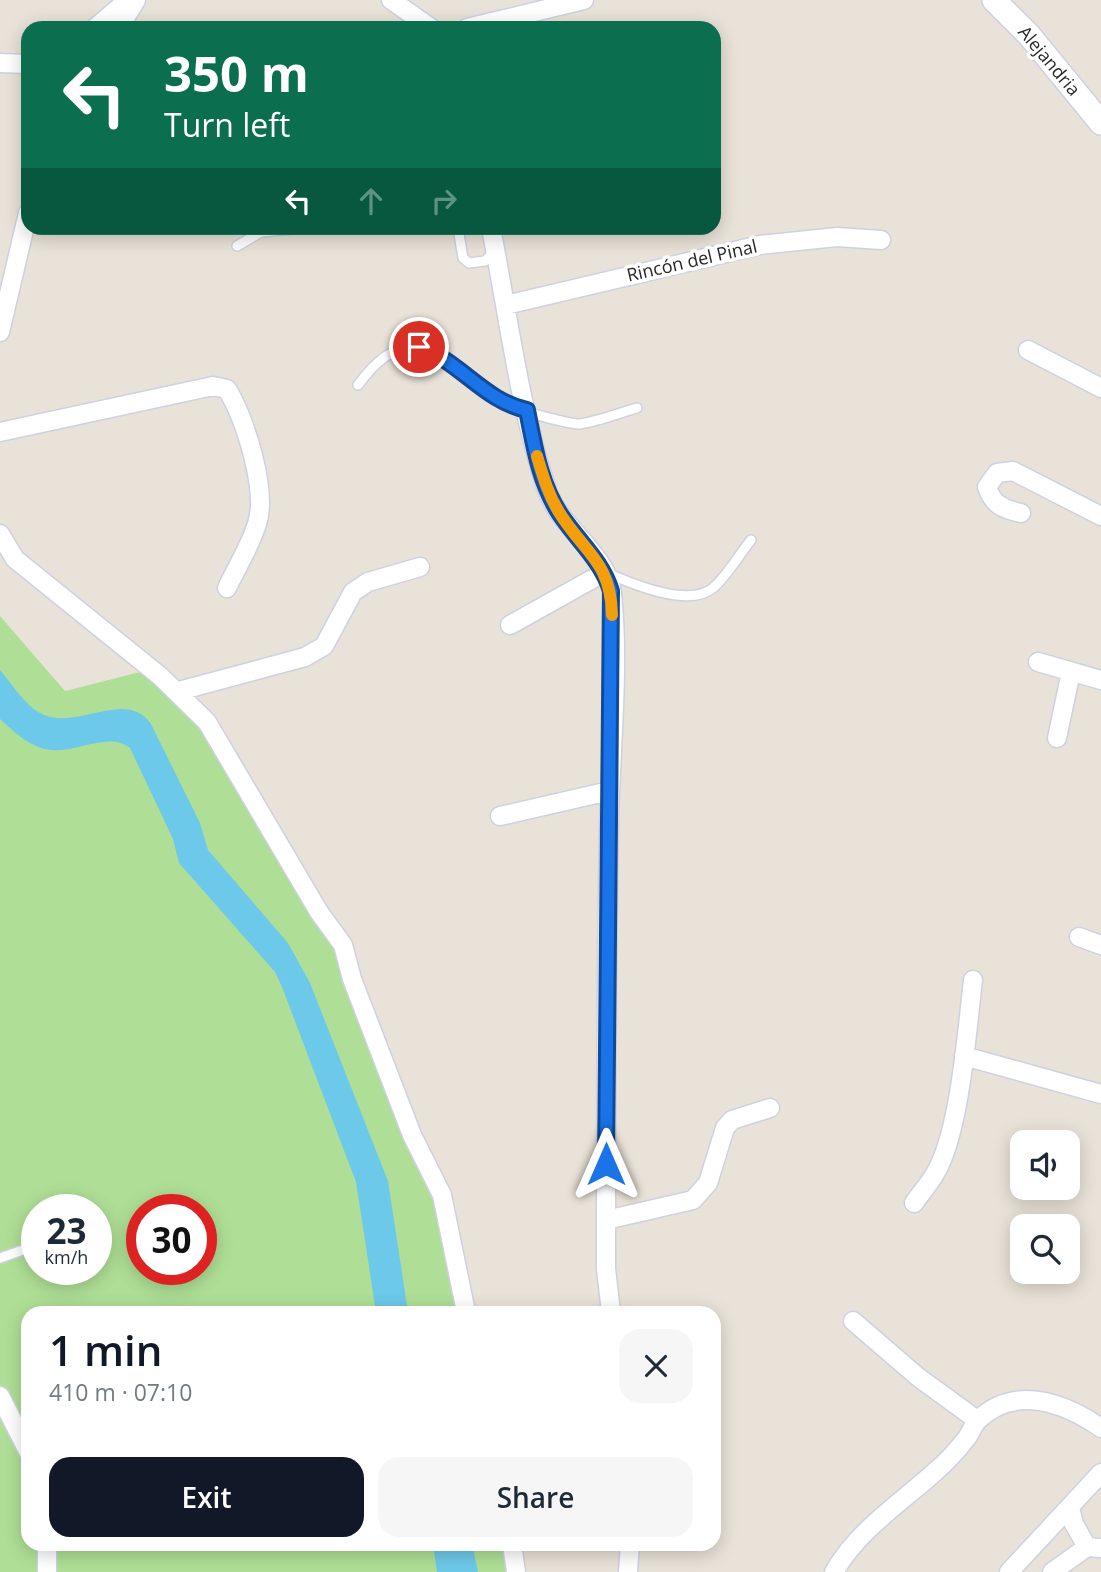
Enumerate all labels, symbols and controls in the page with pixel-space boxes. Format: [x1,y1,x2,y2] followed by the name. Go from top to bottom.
[1013,20,1086,100] street label: Alejandria
[164,40,309,106] text: 350 m
[49,49,140,140] icon: left
[164,103,290,146] text: Turn left
[279,182,317,220] icon: left
[352,182,390,220] icon: ahead
[425,182,463,220] icon: right
[624,233,759,287] street label: Rincón del Pinal
[389,317,449,377] pin
[400,328,438,366] icon: arrive
[569,1127,643,1201] position arrow
[1010,1130,1080,1284] map controls
[1010,1130,1080,1200] button: sound
[126,1194,217,1285] speed limit sign: 30
[46,1207,87,1254] text: 23
[1010,1214,1080,1284] button: search
[45,1245,88,1269] text: km/h
[49,1321,162,1378] text: 1 min
[619,1329,693,1403] button: close
[49,1376,192,1408] text: 410 m · 07:10
[49,1457,364,1537] button: Exit
[378,1457,693,1537] button: Share

